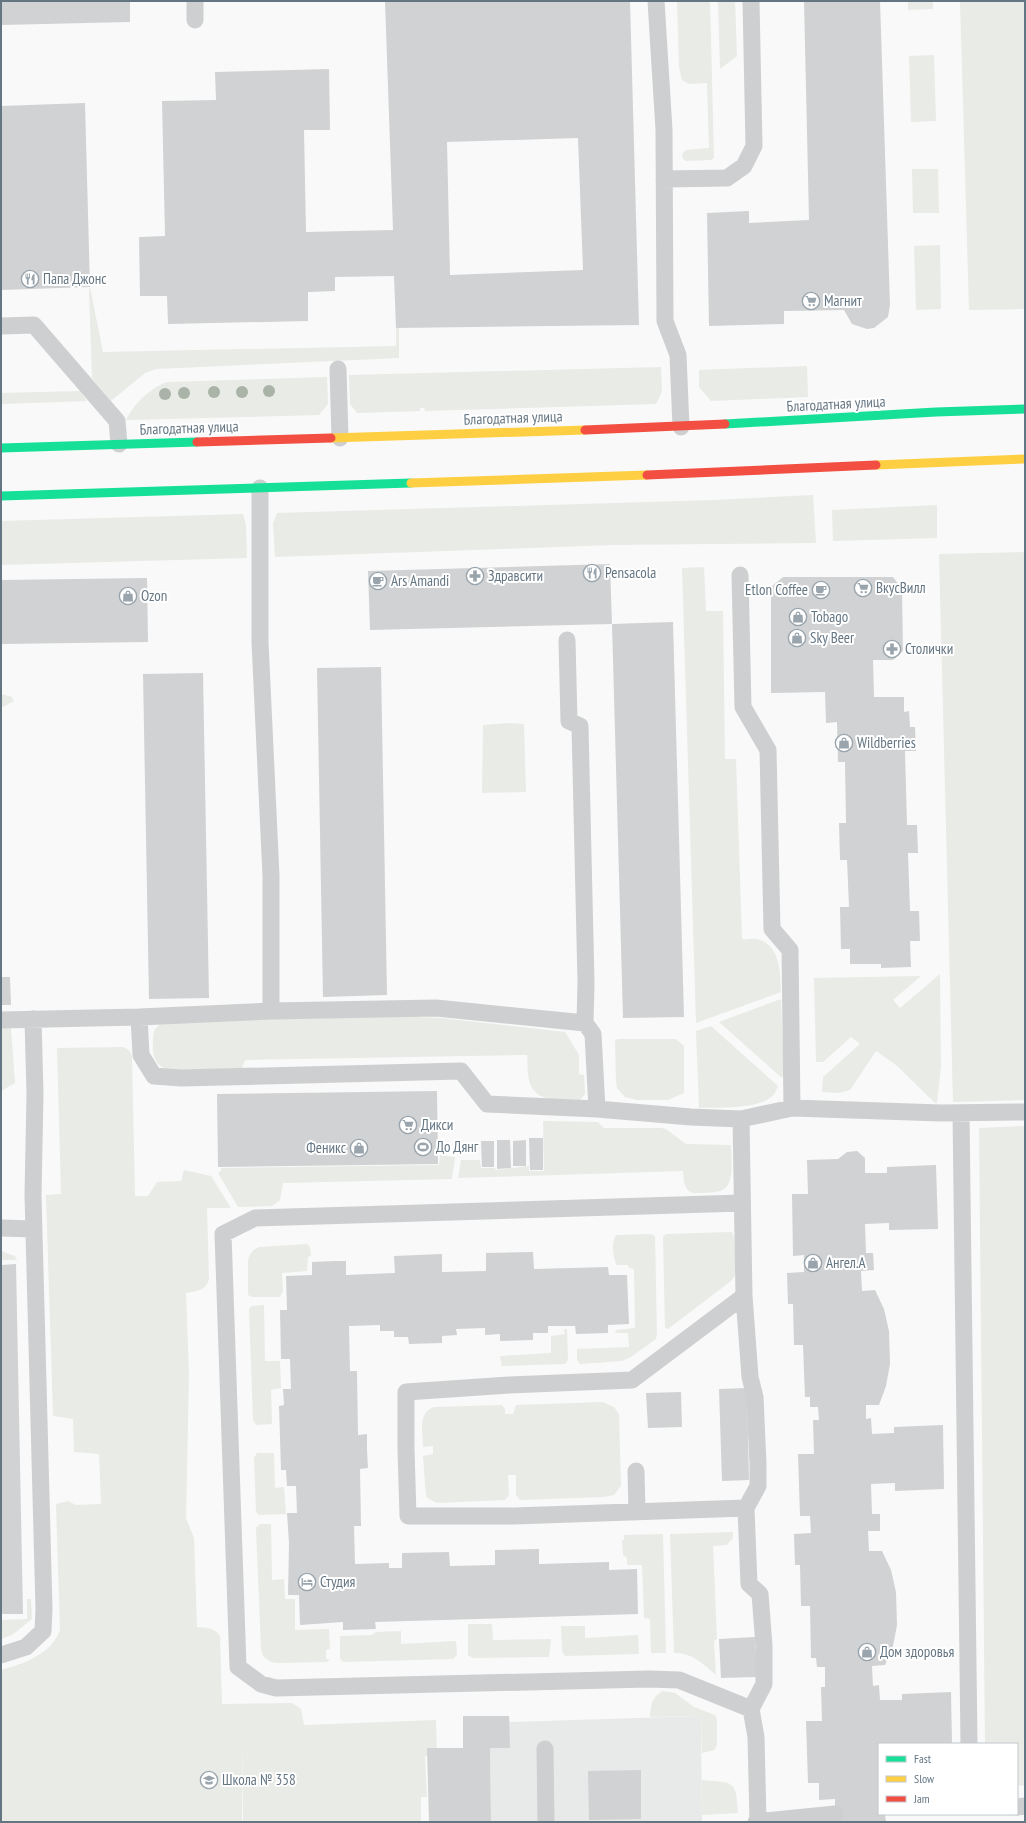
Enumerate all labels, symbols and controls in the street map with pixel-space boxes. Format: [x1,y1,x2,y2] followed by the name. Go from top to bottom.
[20,269,40,289] restaurant icon: Папа Джонс
[43,269,107,288] place label: Папа Джонс
[801,291,821,311] supermarket icon: Магнит
[824,291,862,310] place label: Магнит
[786,391,886,416] street label: Благодатная улица
[463,406,563,429] street label: Благодатная улица
[139,416,239,439] street label: Благодатная улица
[582,563,602,583] restaurant icon: Pensacola
[605,563,656,582] place label: Pensacola
[465,566,485,586] pharmacy icon: Здравсити
[488,566,543,585] place label: Здравсити
[368,571,388,591] cafe icon: Ars Amandi
[391,571,449,590] place label: Ars Amandi
[853,578,873,598] supermarket icon: ВкусВилл
[876,578,926,597] place label: ВкусВилл
[745,580,808,599] place label: Etlon Coffee
[811,580,831,600] cafe icon: Etlon Coffee
[118,586,138,606] shop icon: Ozon
[141,586,167,605] place label: Ozon
[788,607,808,627] shop icon: Tobago
[811,607,848,626] place label: Tobago
[787,628,807,648] shop icon: Sky Beer
[810,628,855,647] place label: Sky Beer
[882,639,902,659] pharmacy icon: Столички
[905,639,953,658] place label: Столички
[834,733,854,753] shop icon: Wildberries
[857,733,916,752] place label: Wildberries
[398,1115,418,1135] supermarket icon: Дикси
[421,1115,453,1134] place label: Дикси
[413,1137,433,1157] sports icon: До Дянг
[436,1137,479,1156] place label: До Дянг
[306,1138,347,1157] place label: Феникс
[349,1138,369,1158] shop icon: Феникс
[803,1253,823,1273] shop icon: Ангел.А
[826,1253,867,1272] place label: Ангел.А
[297,1572,317,1592] hotel icon: Студия
[320,1572,356,1591] place label: Студия
[857,1642,877,1662] shop icon: Дом здоровья
[880,1642,954,1661] place label: Дом здоровья
[878,1743,1018,1815] legend
[914,1751,932,1766] text: Fast
[199,1770,219,1790] school or university icon: Школа № 358
[222,1770,296,1789] place label: Школа № 358
[914,1771,935,1786] text: Slow
[913,1791,930,1806] text: Jam

